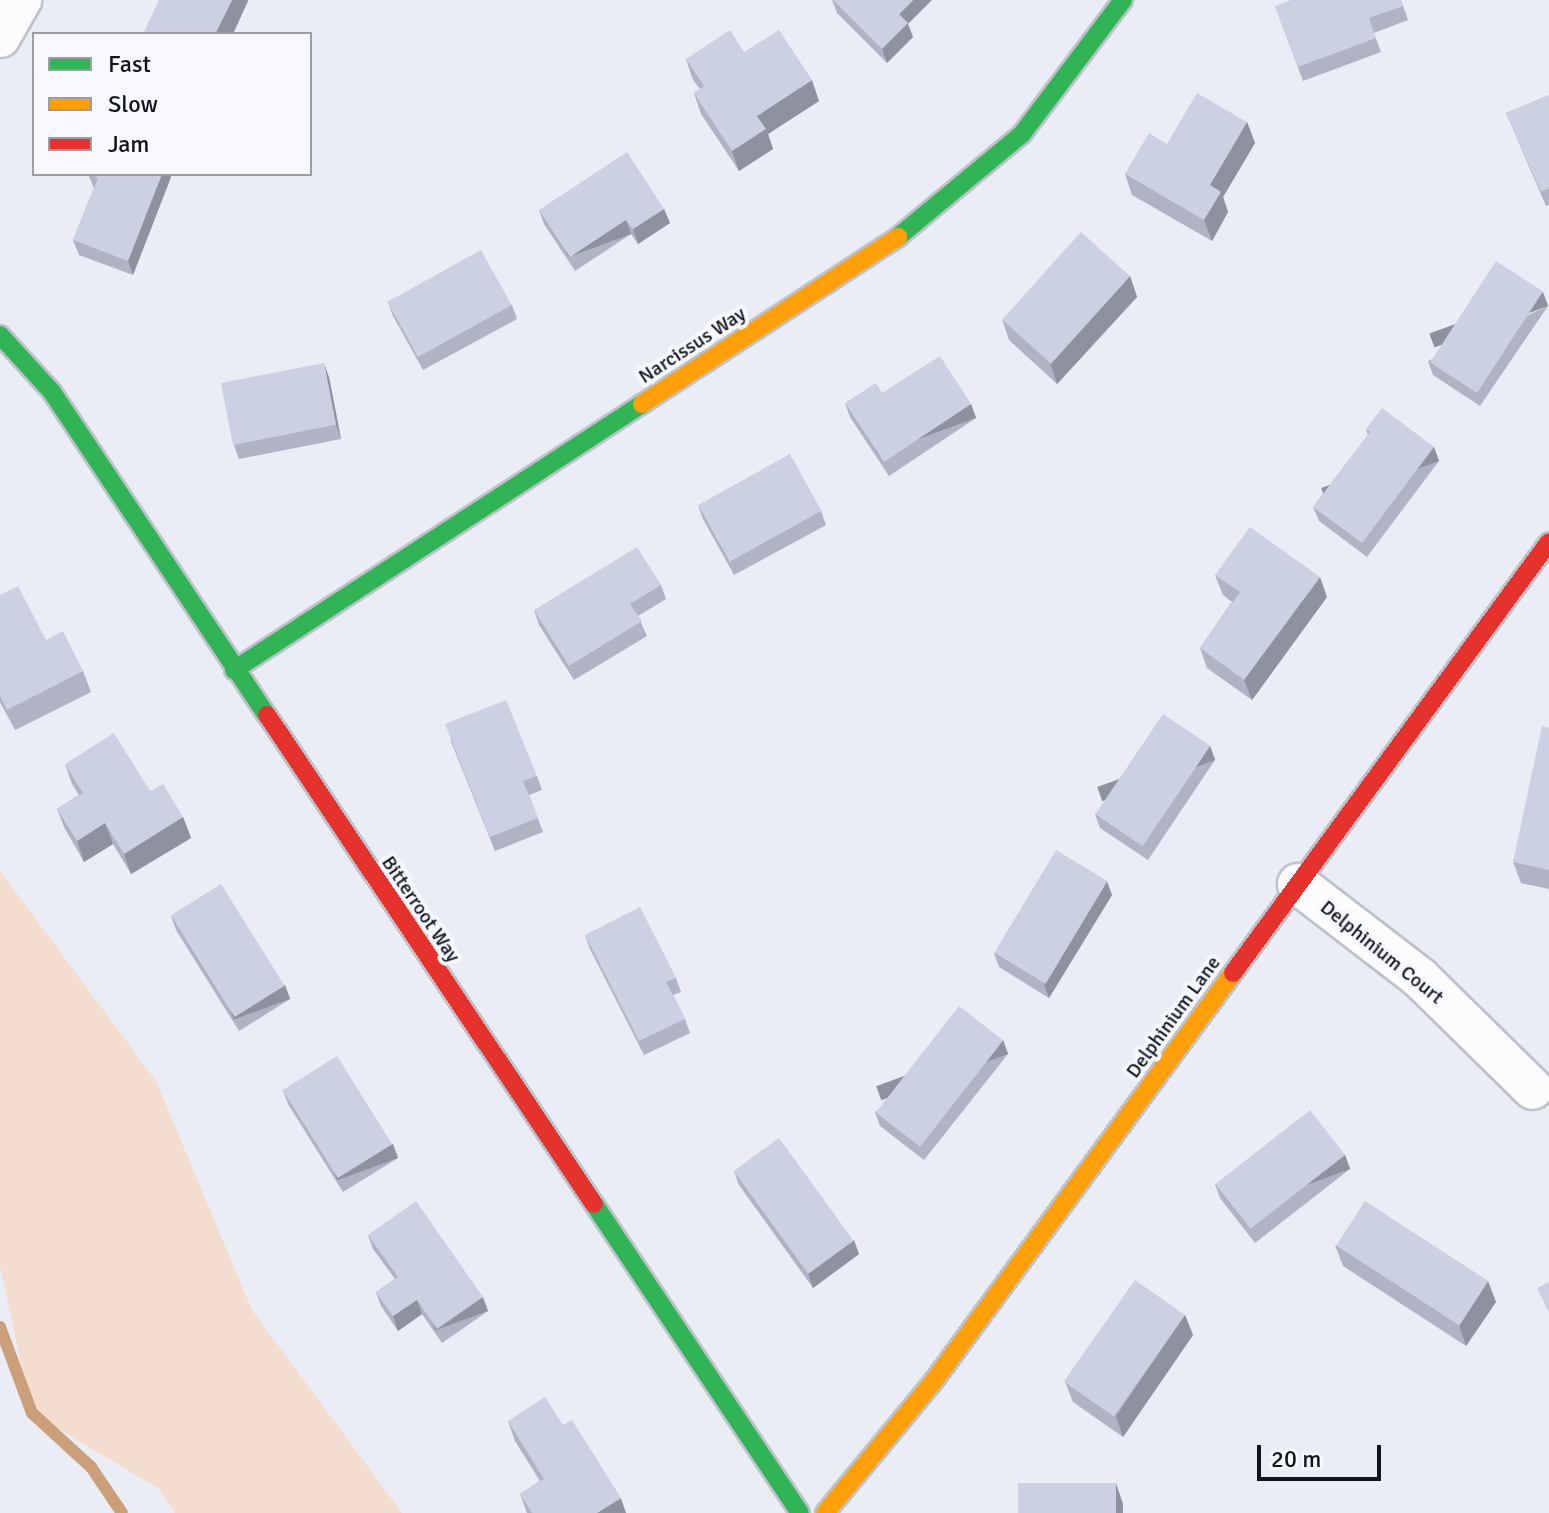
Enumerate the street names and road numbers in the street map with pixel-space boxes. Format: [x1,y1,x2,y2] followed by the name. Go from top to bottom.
[634,301,750,389] street label: Narcissus Way
[377,851,465,967] street label: Bitterroot Way
[1316,895,1448,1009] street label: Delphinium Court
[1121,951,1225,1083] street label: Delphinium Lane

